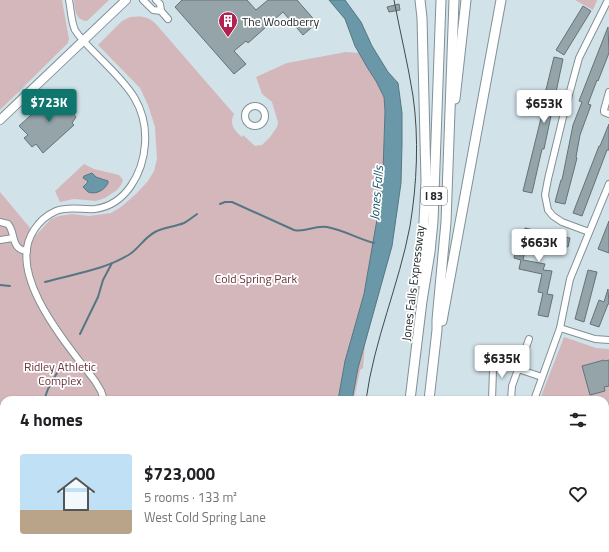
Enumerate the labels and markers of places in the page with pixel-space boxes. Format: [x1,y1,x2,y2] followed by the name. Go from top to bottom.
[217,10,239,38] building icon: The Woodberry
[242,12,320,31] place label: The Woodberry
[21,89,77,123] pin: $723K
[516,90,572,124] pin: $653K
[511,229,567,263] pin: $663K
[474,345,530,379] pin: $635K

